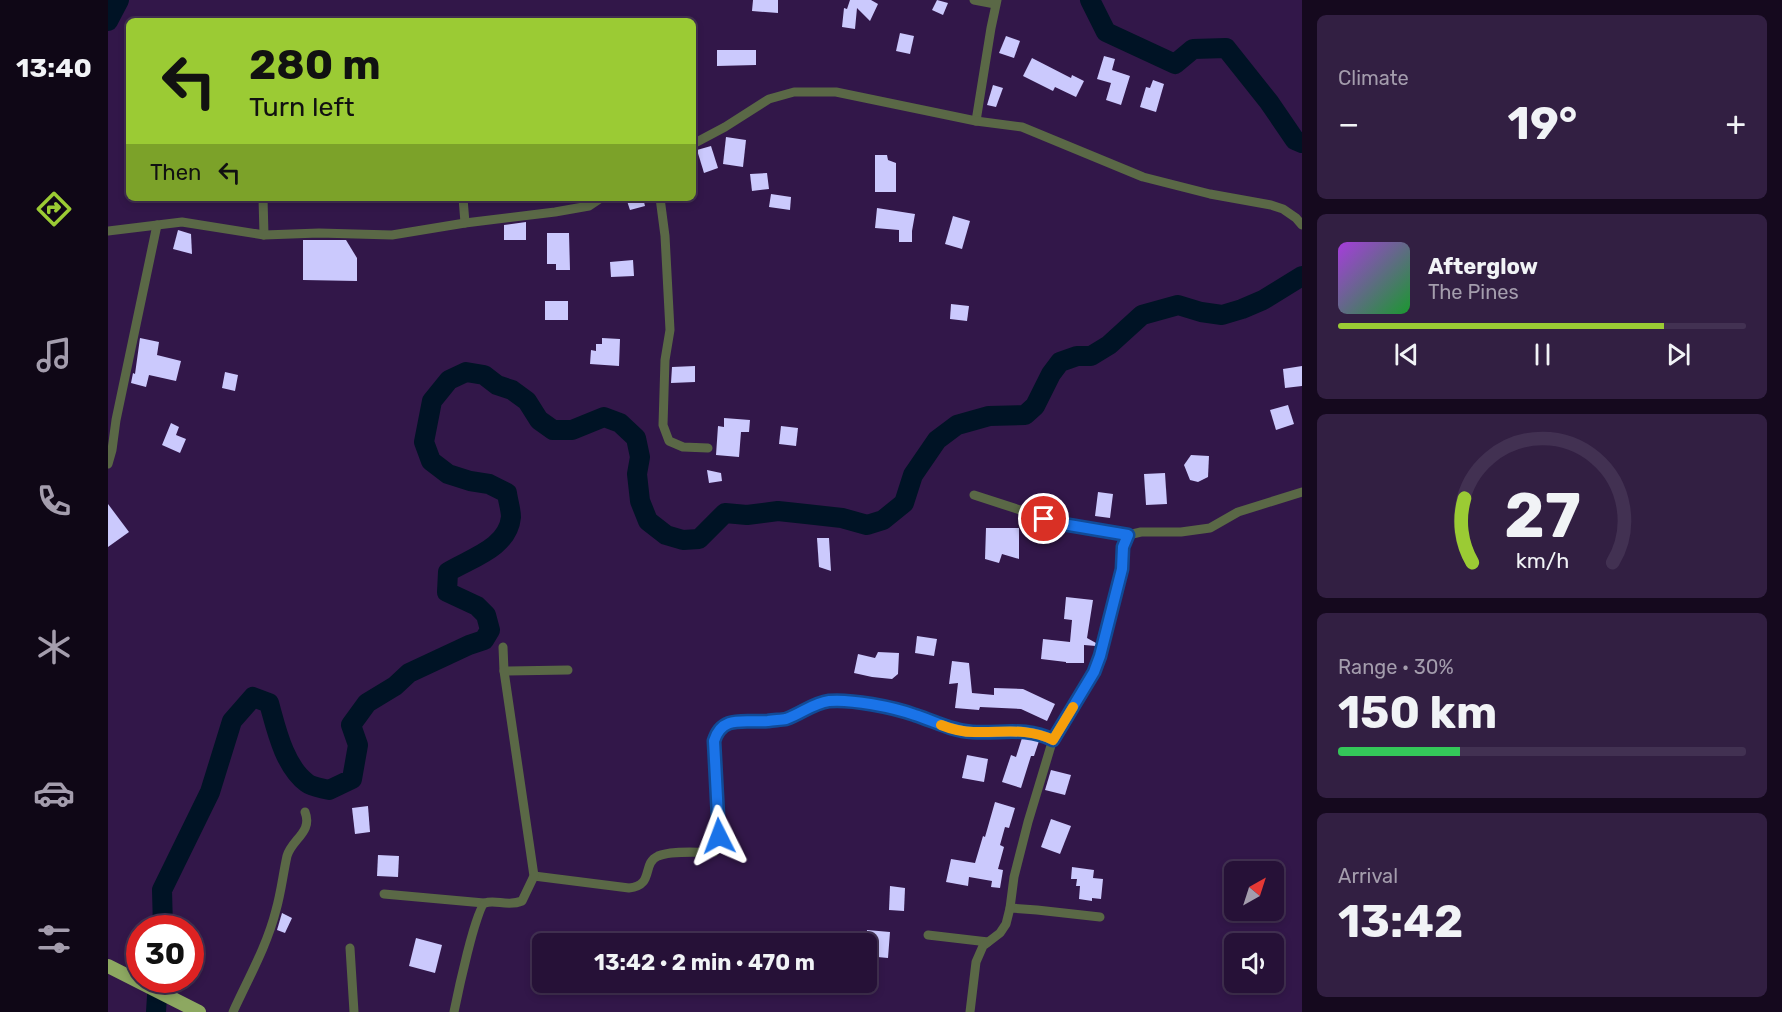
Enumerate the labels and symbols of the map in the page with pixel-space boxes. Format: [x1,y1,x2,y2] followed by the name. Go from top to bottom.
[1018,493,1069,544] pin
[687,804,751,868] position arrow
[1224,861,1284,921] north arrow
[126,915,204,993] speed limit sign: 30

